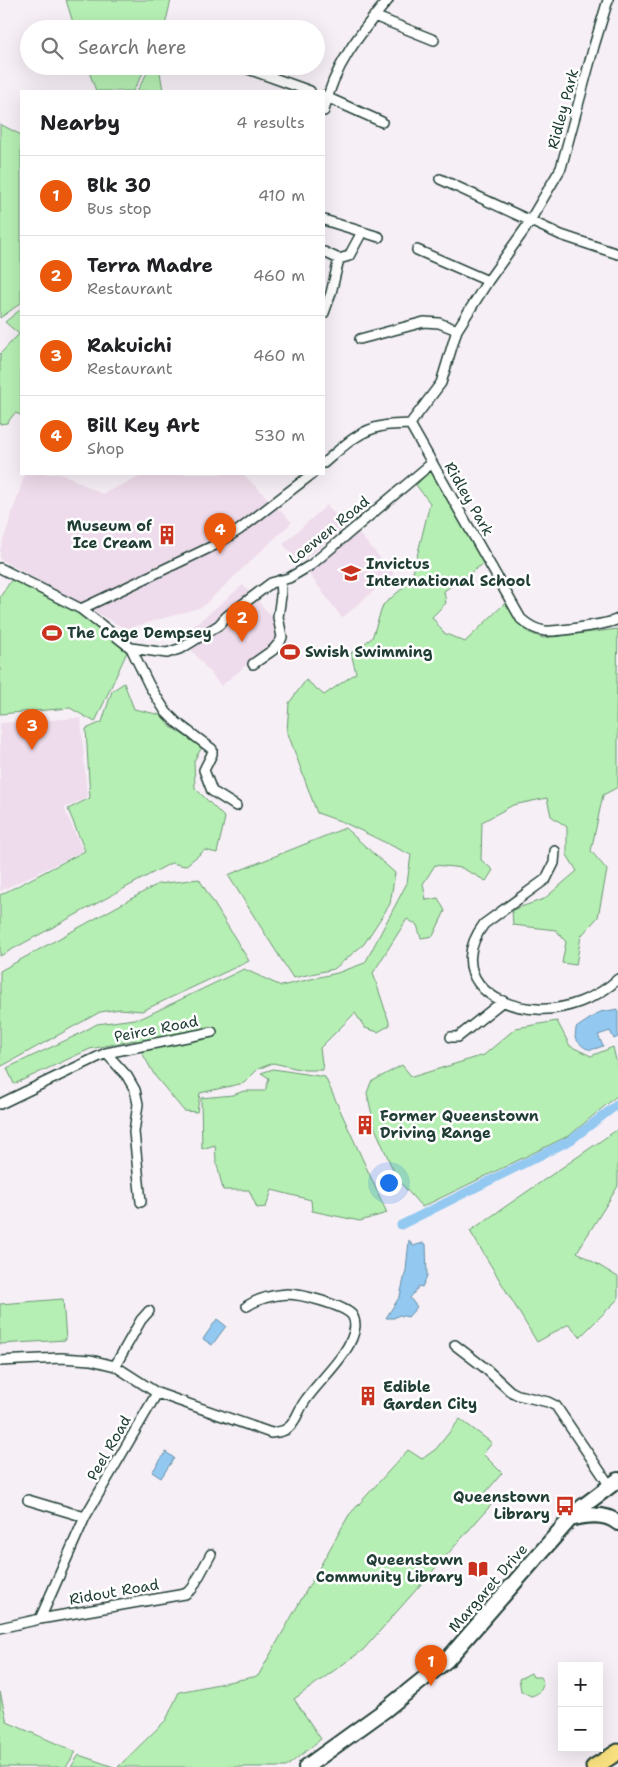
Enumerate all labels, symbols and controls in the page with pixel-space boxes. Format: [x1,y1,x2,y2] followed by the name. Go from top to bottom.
[20,20,325,75] search box
[38,34,66,62] icon: search
[78,35,187,60] text: Search here
[543,67,583,151] street label: Ridley Park
[40,109,120,137] text: Nearby
[236,112,305,133] text: 4 results
[87,173,151,198] text: Blk 30
[52,185,60,206] text: 1
[258,185,305,206] text: 410 m
[87,198,152,219] text: Bus stop
[87,253,213,278] text: Terra Madre
[50,265,62,286] text: 2
[253,265,305,286] text: 460 m
[87,278,173,299] text: Restaurant
[87,333,172,358] text: Rakuichi
[50,345,62,366] text: 3
[253,345,305,366] text: 460 m
[87,358,173,379] text: Restaurant
[87,413,200,438] text: Bill Key Art
[50,425,62,446] text: 4
[255,425,305,446] text: 530 m
[87,438,124,459] text: Shop
[440,458,498,540] street label: Ridley Park
[284,491,374,569] street label: Loewen Road
[204,513,236,554] pin: 4
[67,516,152,553] place label: Museum of Ice Cream
[156,524,178,546] building icon: Museum of Ice Cream
[366,554,531,591] place label: Invictus International School
[340,562,362,584] school or university icon: Invictus International School
[226,601,258,642] pin: 2
[41,622,63,644] sports icon: The Cage Dempsey
[67,623,212,643] place label: The Cage Dempsey
[279,641,301,663] sports icon: Swish Swimming
[305,642,433,662] place label: Swish Swimming
[16,709,48,750] pin: 3
[112,1011,200,1047] street label: Peirce Road
[380,1106,539,1143] place label: Former Queenstown Driving Range
[354,1114,376,1136] building icon: Former Queenstown Driving Range
[376,1170,402,1196] your location
[383,1377,477,1414] place label: Edible Garden City
[357,1385,379,1407] building icon: Edible Garden City
[82,1411,136,1484] street label: Peel Road
[453,1487,550,1524] place label: Queenstown Library
[554,1495,576,1517] bus stop icon: Queenstown Library
[444,1539,532,1637] street label: Margaret Drive
[316,1550,463,1587] place label: Queenstown Community Library
[467,1558,489,1580] library icon: Queenstown Community Library
[68,1574,161,1610] street label: Ridout Road
[415,1645,447,1686] pin: 1
[558,1662,603,1752] map controls
[558,1662,603,1707] button: +
[558,1707,603,1752] button: −

